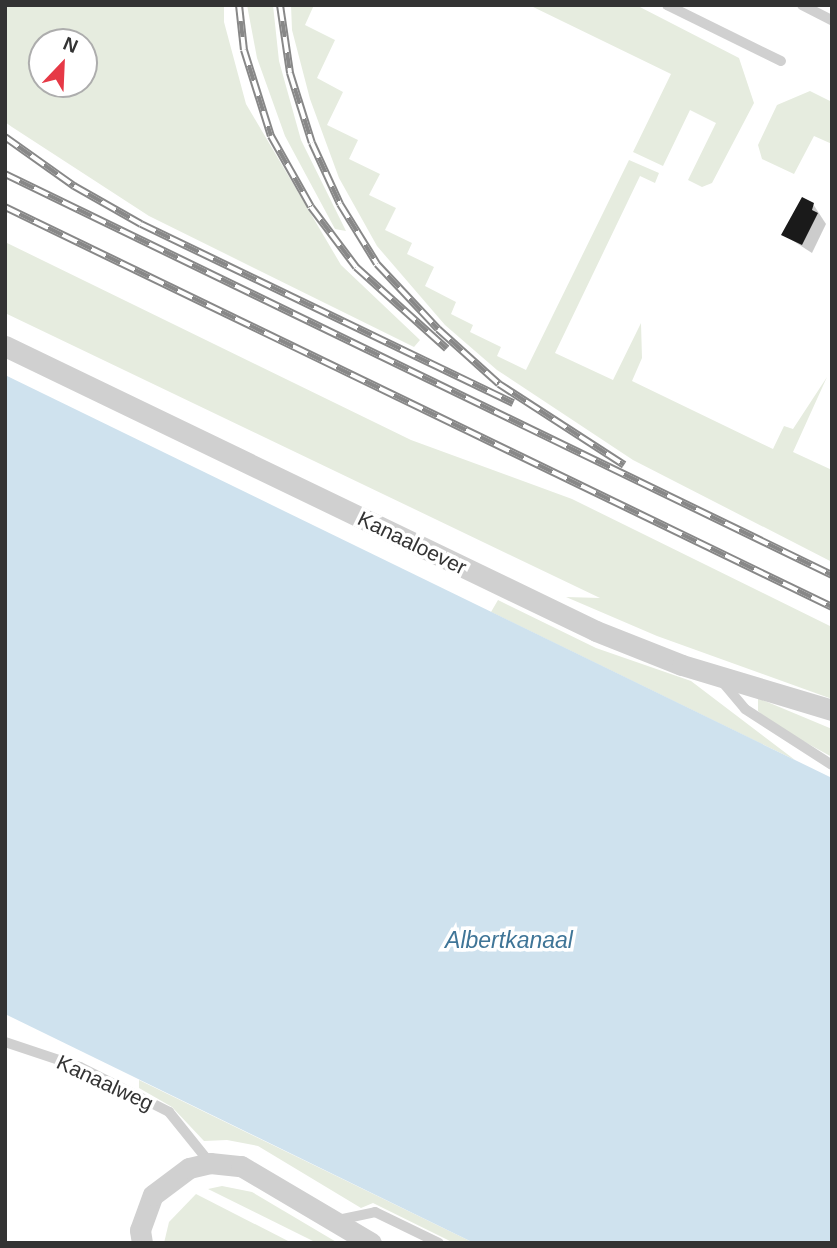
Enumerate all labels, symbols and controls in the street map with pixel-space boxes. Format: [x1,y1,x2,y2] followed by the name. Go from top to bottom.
[28,28,98,98] north arrow
[60,33,81,57] text: N
[353,506,471,580] street label: Kanaaloever
[445,926,573,954] water label: Albertkanaal
[53,1050,157,1116] street label: Kanaalweg

